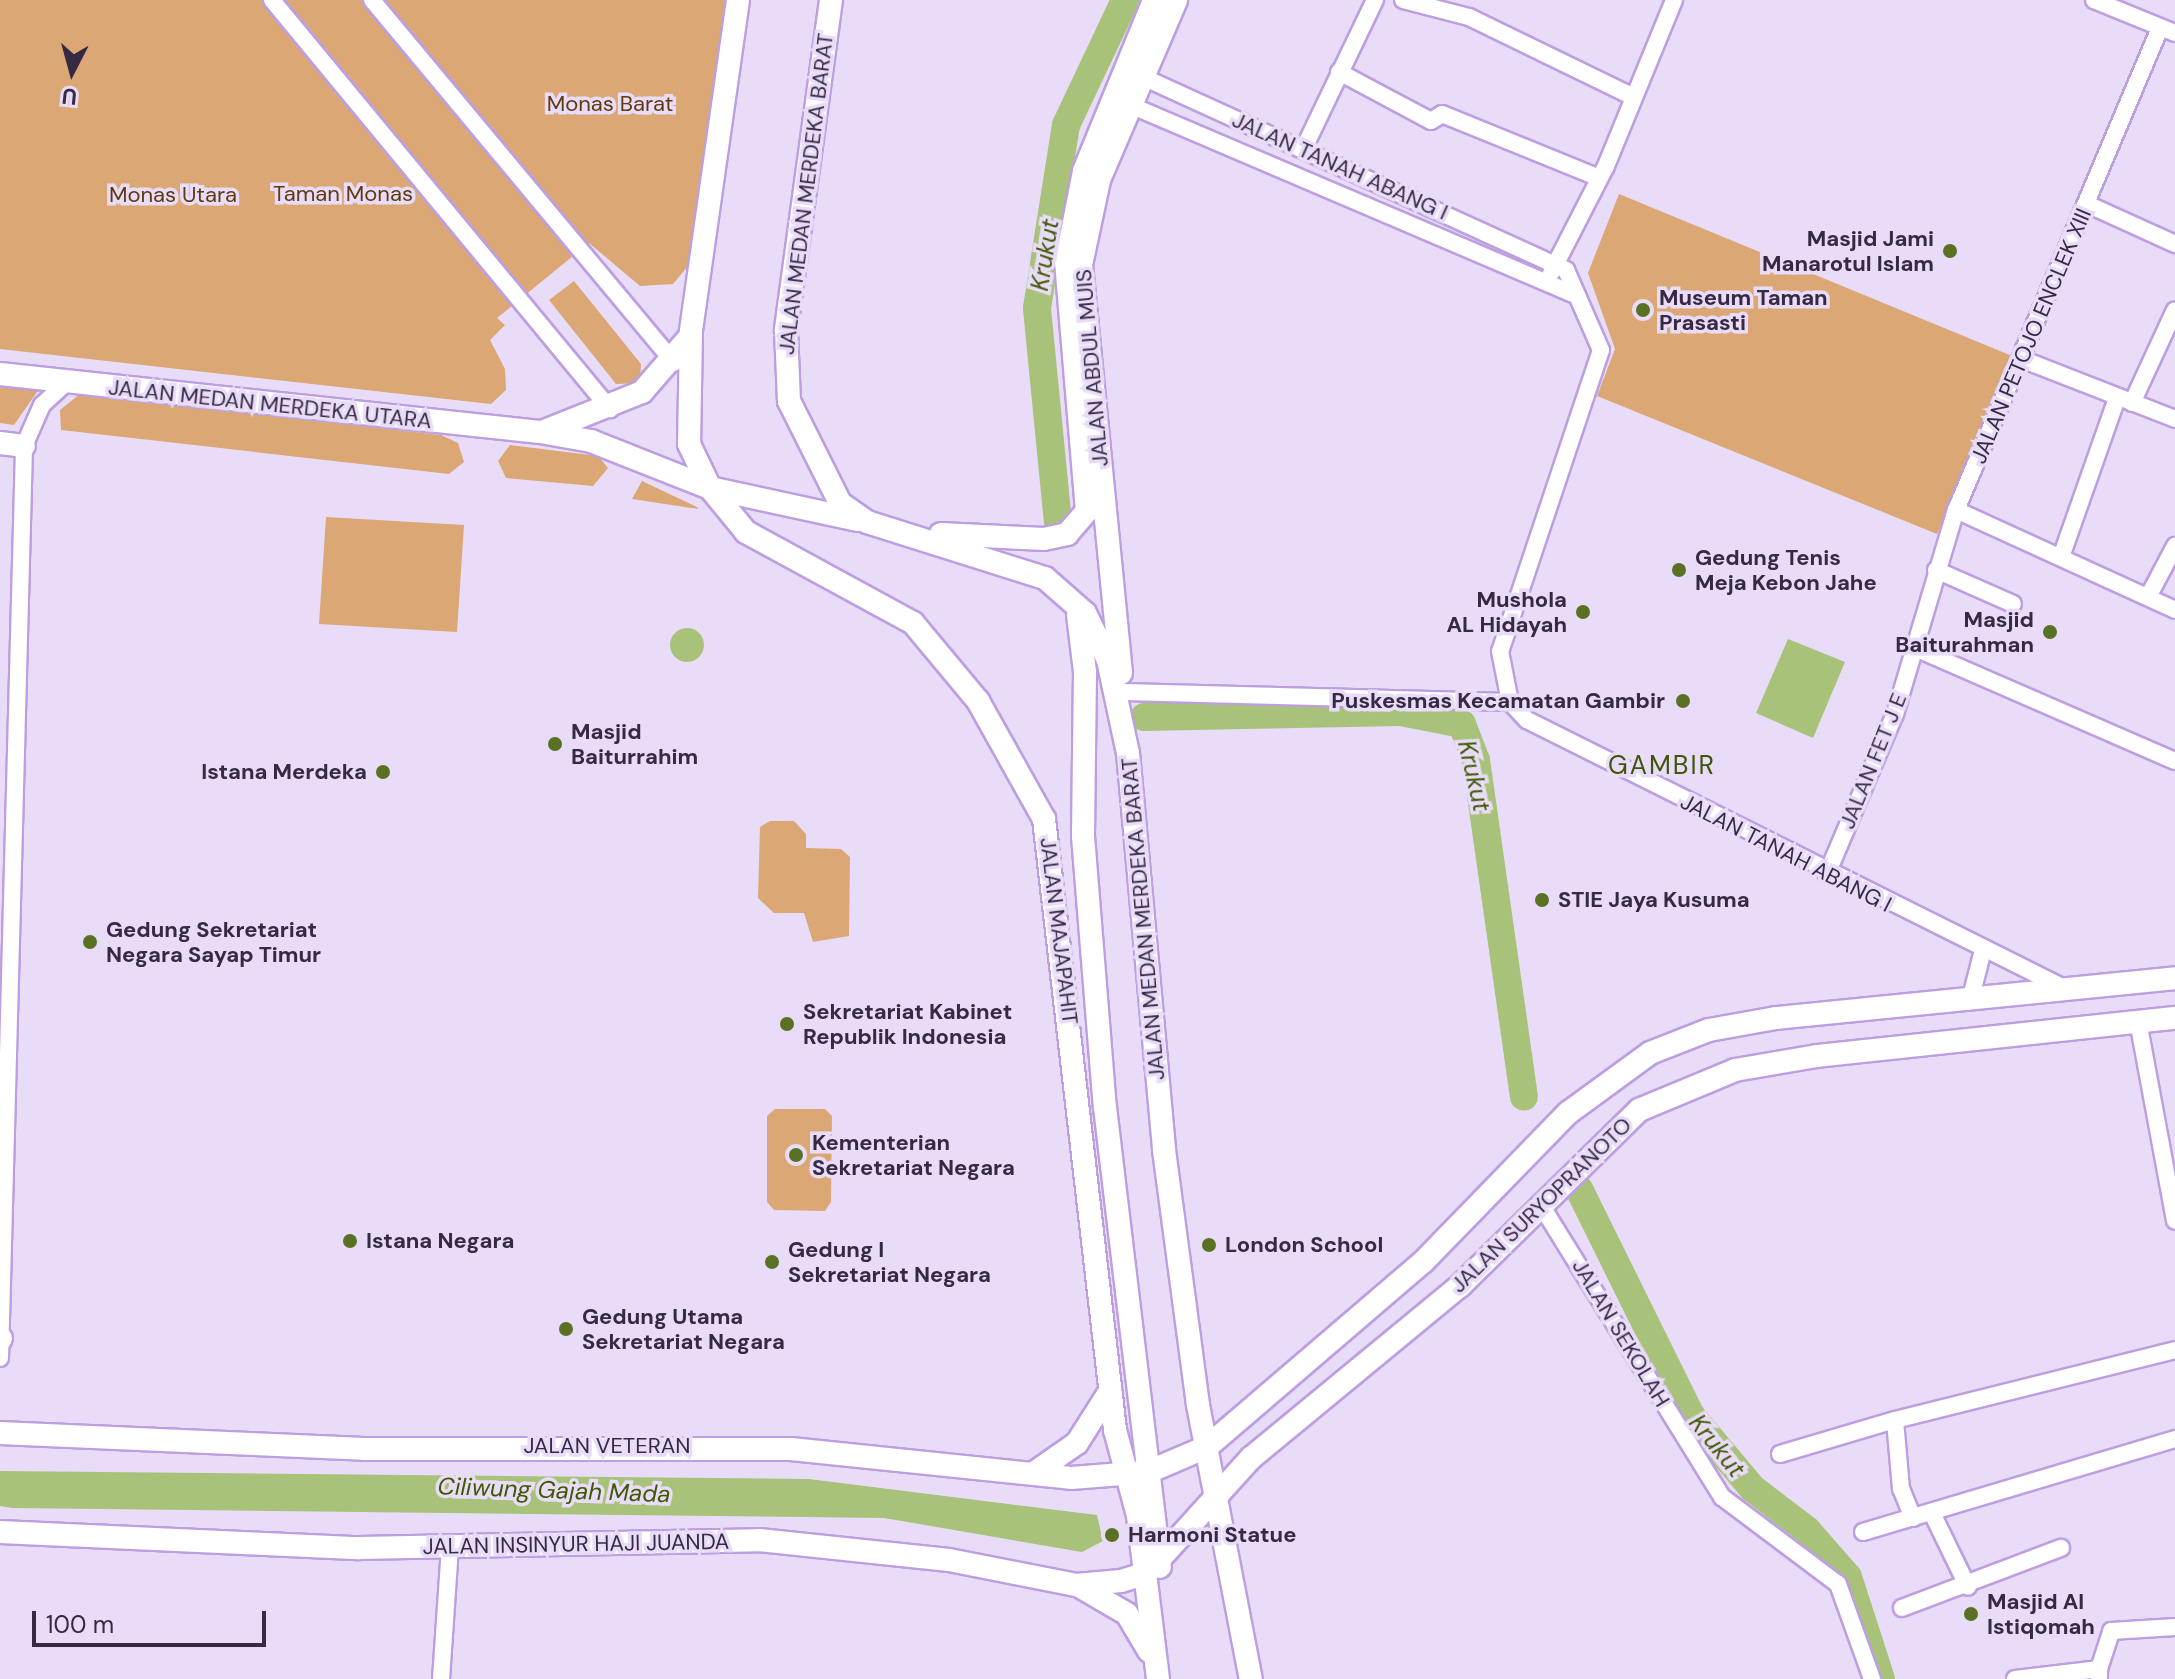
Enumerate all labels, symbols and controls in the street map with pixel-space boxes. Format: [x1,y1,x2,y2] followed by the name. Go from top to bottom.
[32,32,112,112] north arrow
[773,32,839,356] street label: JALAN MEDAN MERDEKA BARAT
[60,81,78,112] text: U
[547,91,673,117] park label: Monas Barat
[1228,107,1452,225] street label: JALAN TANAH ABANG I
[273,181,413,207] park label: Taman Monas
[109,182,237,208] park label: Monas Utara
[1965,204,2097,468] street label: JALAN PETOJO ENCLEK XIII
[1025,217,1065,293] water label: Krukut
[1762,225,1934,276] place label: Masjid Jami Manarotul Islam
[1941,242,1959,260] marker: Masjid Jami Manarotul Islam
[1070,268,1114,468] street label: JALAN ABDUL MUIS
[1659,284,1828,336] place label: Museum Taman Prasasti
[1634,301,1652,319] marker: Museum Taman Prasasti
[107,374,433,434] street label: JALAN MEDAN MERDEKA UTARA
[1695,544,1877,596] place label: Gedung Tenis Meja Kebon Jahe
[1670,561,1688,579] marker: Gedung Tenis Meja Kebon Jahe
[1446,586,1567,638] place label: Mushola AL Hidayah
[1574,603,1592,621] marker: Mushola AL Hidayah
[1895,606,2034,658] place label: Masjid Baiturahman
[2041,623,2059,641] marker: Masjid Baiturahman
[1331,688,1665,714] place label: Puskesmas Kecamatan Gambir
[1834,689,1912,833] street label: JALAN FET J E
[1672,690,1694,712] marker: Puskesmas Kecamatan Gambir
[571,718,698,770] place label: Masjid Baiturrahim
[546,735,564,753] marker: Masjid Baiturrahim
[1452,738,1496,814] water label: Krukut
[1608,750,1716,782] district label: GAMBIR
[1116,757,1170,1081] street label: JALAN MEDAN MERDEKA BARAT
[201,759,367,785] place label: Istana Merdeka
[374,763,392,781] marker: Istana Merdeka
[1676,788,1896,918] street label: JALAN TANAH ABANG I
[1034,836,1084,1026] street label: JALAN MAJAPAHIT
[1558,887,1750,913] place label: STIE Jaya Kusuma
[1533,891,1551,909] marker: STIE Jaya Kusuma
[106,916,321,968] place label: Gedung Sekretariat Negara Sayap Timur
[81,933,99,951] marker: Gedung Sekretariat Negara Sayap Timur
[803,998,1012,1050] place label: Sekretariat Kabinet Republik Indonesia
[778,1015,796,1033] marker: Sekretariat Kabinet Republik Indonesia
[1445,1112,1637,1298] street label: JALAN SURYOPRANOTO
[812,1129,1015,1180] place label: Kementerian Sekretariat Negara
[787,1146,805,1164] marker: Kementerian Sekretariat Negara
[366,1228,514,1254] place label: Istana Negara
[341,1232,359,1250] marker: Istana Negara
[1225,1232,1383,1258] place label: London School
[788,1236,991,1288] place label: Gedung I Sekretariat Negara
[1200,1236,1218,1254] marker: London School
[763,1253,781,1271] marker: Gedung I Sekretariat Negara
[1567,1254,1675,1412] street label: JALAN SEKOLAH
[582,1303,785,1354] place label: Gedung Utama Sekretariat Negara
[557,1320,575,1338] marker: Gedung Utama Sekretariat Negara
[1683,1409,1751,1483] water label: Krukut
[523,1433,691,1459] street label: JALAN VETERAN
[437,1472,671,1508] water label: Ciliwung Gajah Mada
[1128,1522,1296,1548] place label: Harmoni Statue
[1103,1526,1121,1544] marker: Harmoni Statue
[422,1528,730,1560] street label: JALAN INSINYUR HAJI JUANDA
[1987,1588,2095,1640] place label: Masjid Al Istiqomah
[36,1595,270,1645] scale bar
[1962,1605,1980,1623] marker: Masjid Al Istiqomah
[46,1609,114,1640] text: 100 m

